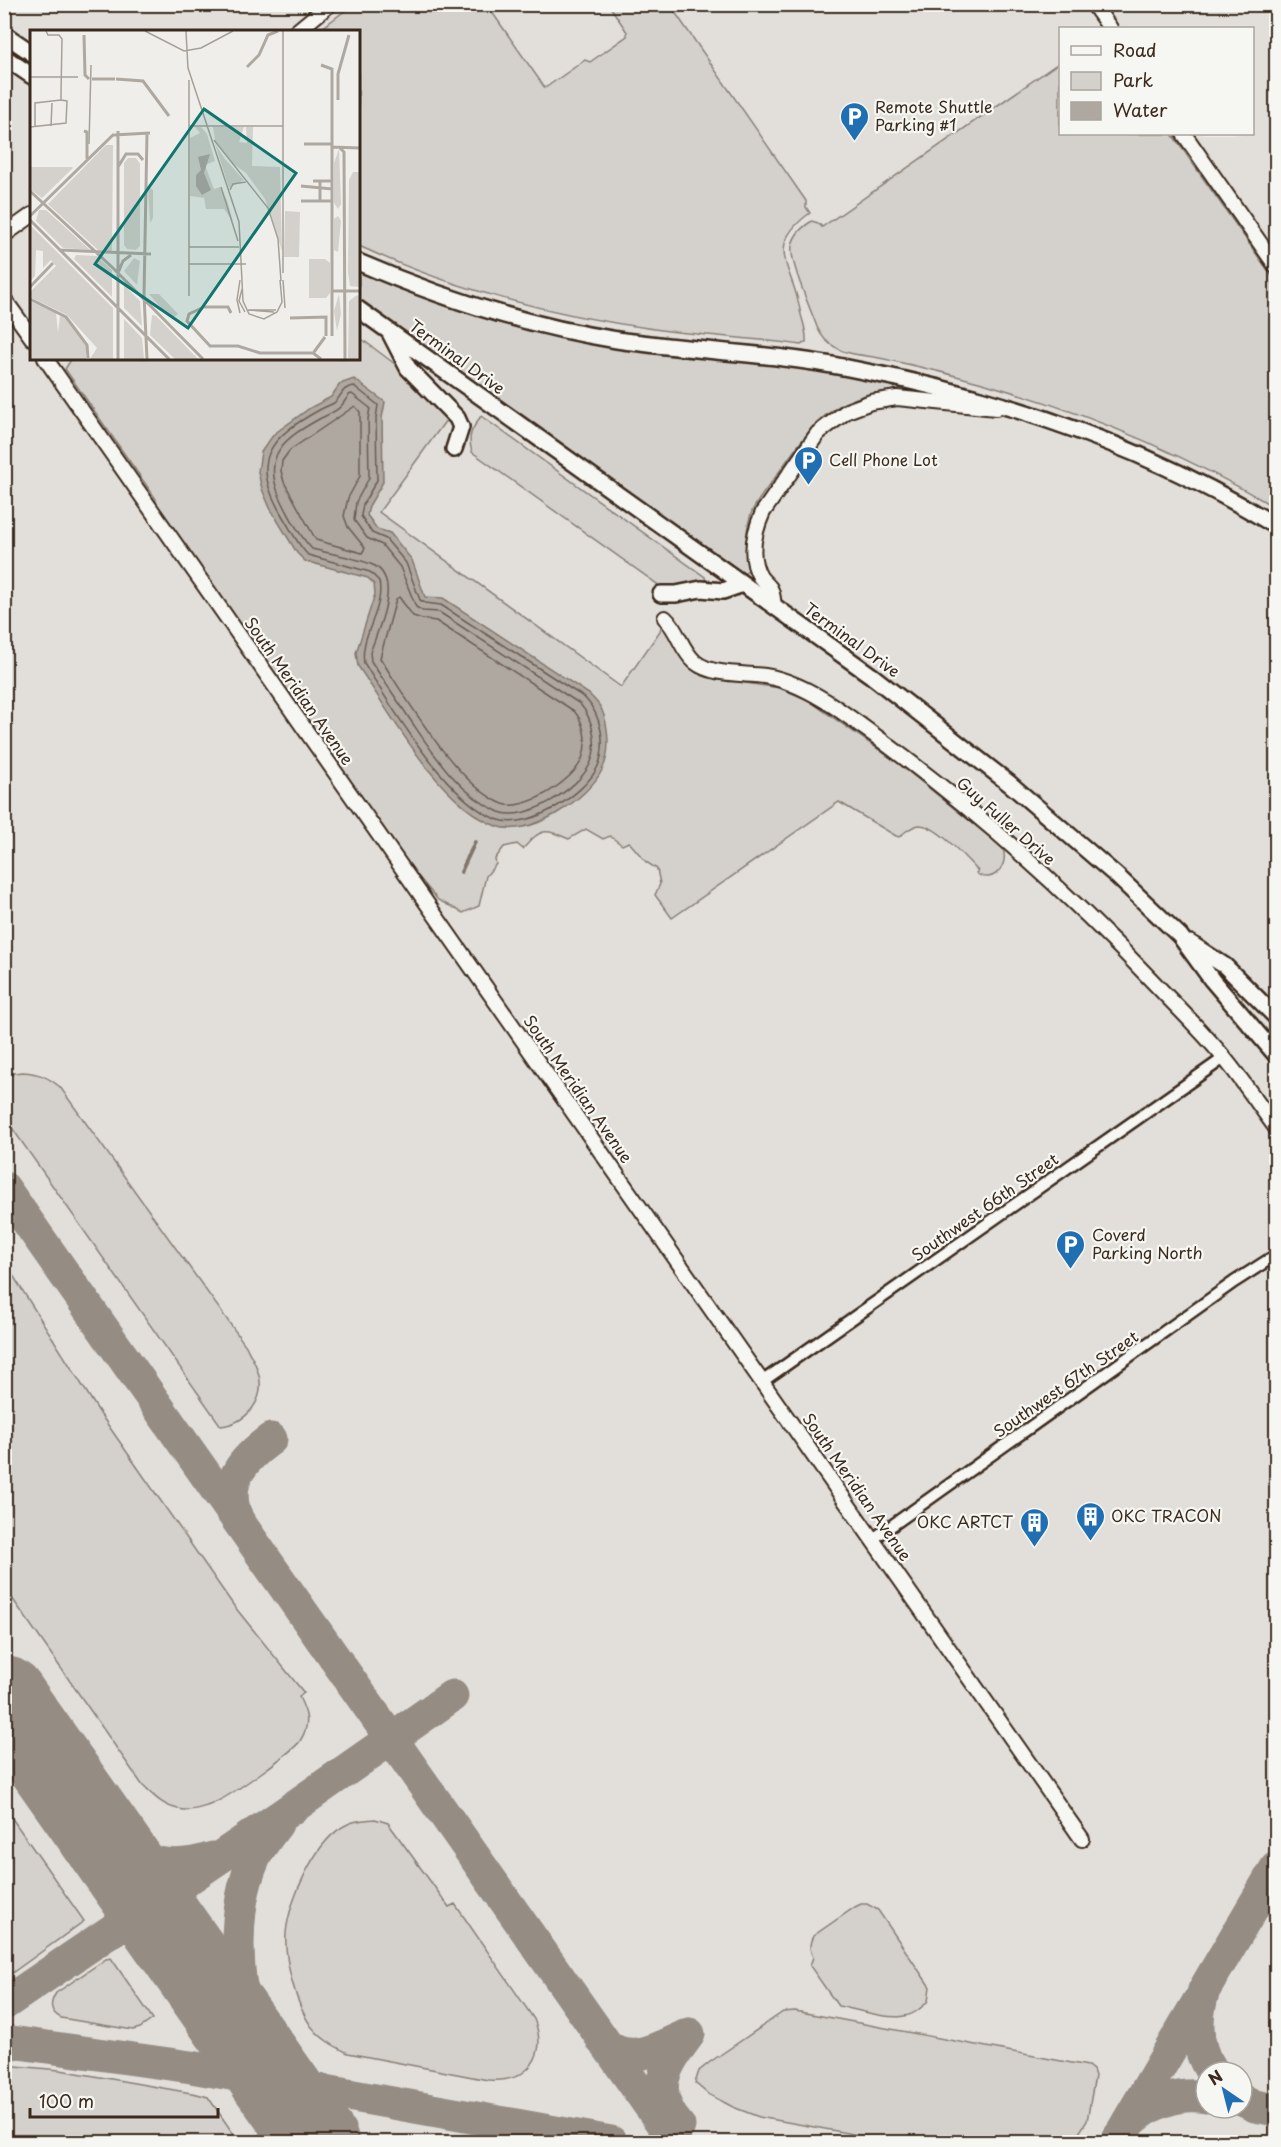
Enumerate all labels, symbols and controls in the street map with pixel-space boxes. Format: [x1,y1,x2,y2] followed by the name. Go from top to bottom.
[1059,27,1254,135] legend
[30,30,360,360] inset map
[1113,36,1157,63] text: Road
[1113,66,1153,93] text: Park
[875,94,992,136] place label: Remote Shuttle Parking #1
[1113,96,1168,123] text: Water
[838,100,870,142] parking icon: Remote Shuttle Parking #1
[405,313,511,399] street label: Terminal Drive
[792,444,824,486] parking icon: Cell Phone Lot
[829,447,938,471] place label: Cell Phone Lot
[800,596,906,682] street label: Terminal Drive
[240,612,360,770] street label: South Meridian Avenue
[952,770,1061,870] street label: Guy Fuller Drive
[519,1010,639,1168] street label: South Meridian Avenue
[906,1146,1063,1266] street label: Southwest 66th Street
[1092,1222,1203,1264] place label: Coverd Parking North
[1055,1228,1087,1270] parking icon: Coverd Parking North
[988,1324,1143,1442] street label: Southwest 67th Street
[798,1408,918,1566] street label: South Meridian Avenue
[1074,1500,1106,1542] building icon: OKC TRACON
[1111,1503,1222,1527] place label: OKC TRACON
[1018,1506,1050,1548] building icon: OKC ARTCT
[917,1509,1013,1533] place label: OKC ARTCT
[1194,2060,1254,2120] north arrow
[1203,2063,1227,2090] text: N
[30,2081,218,2119] scale bar
[39,2087,94,2114] text: 100 m

